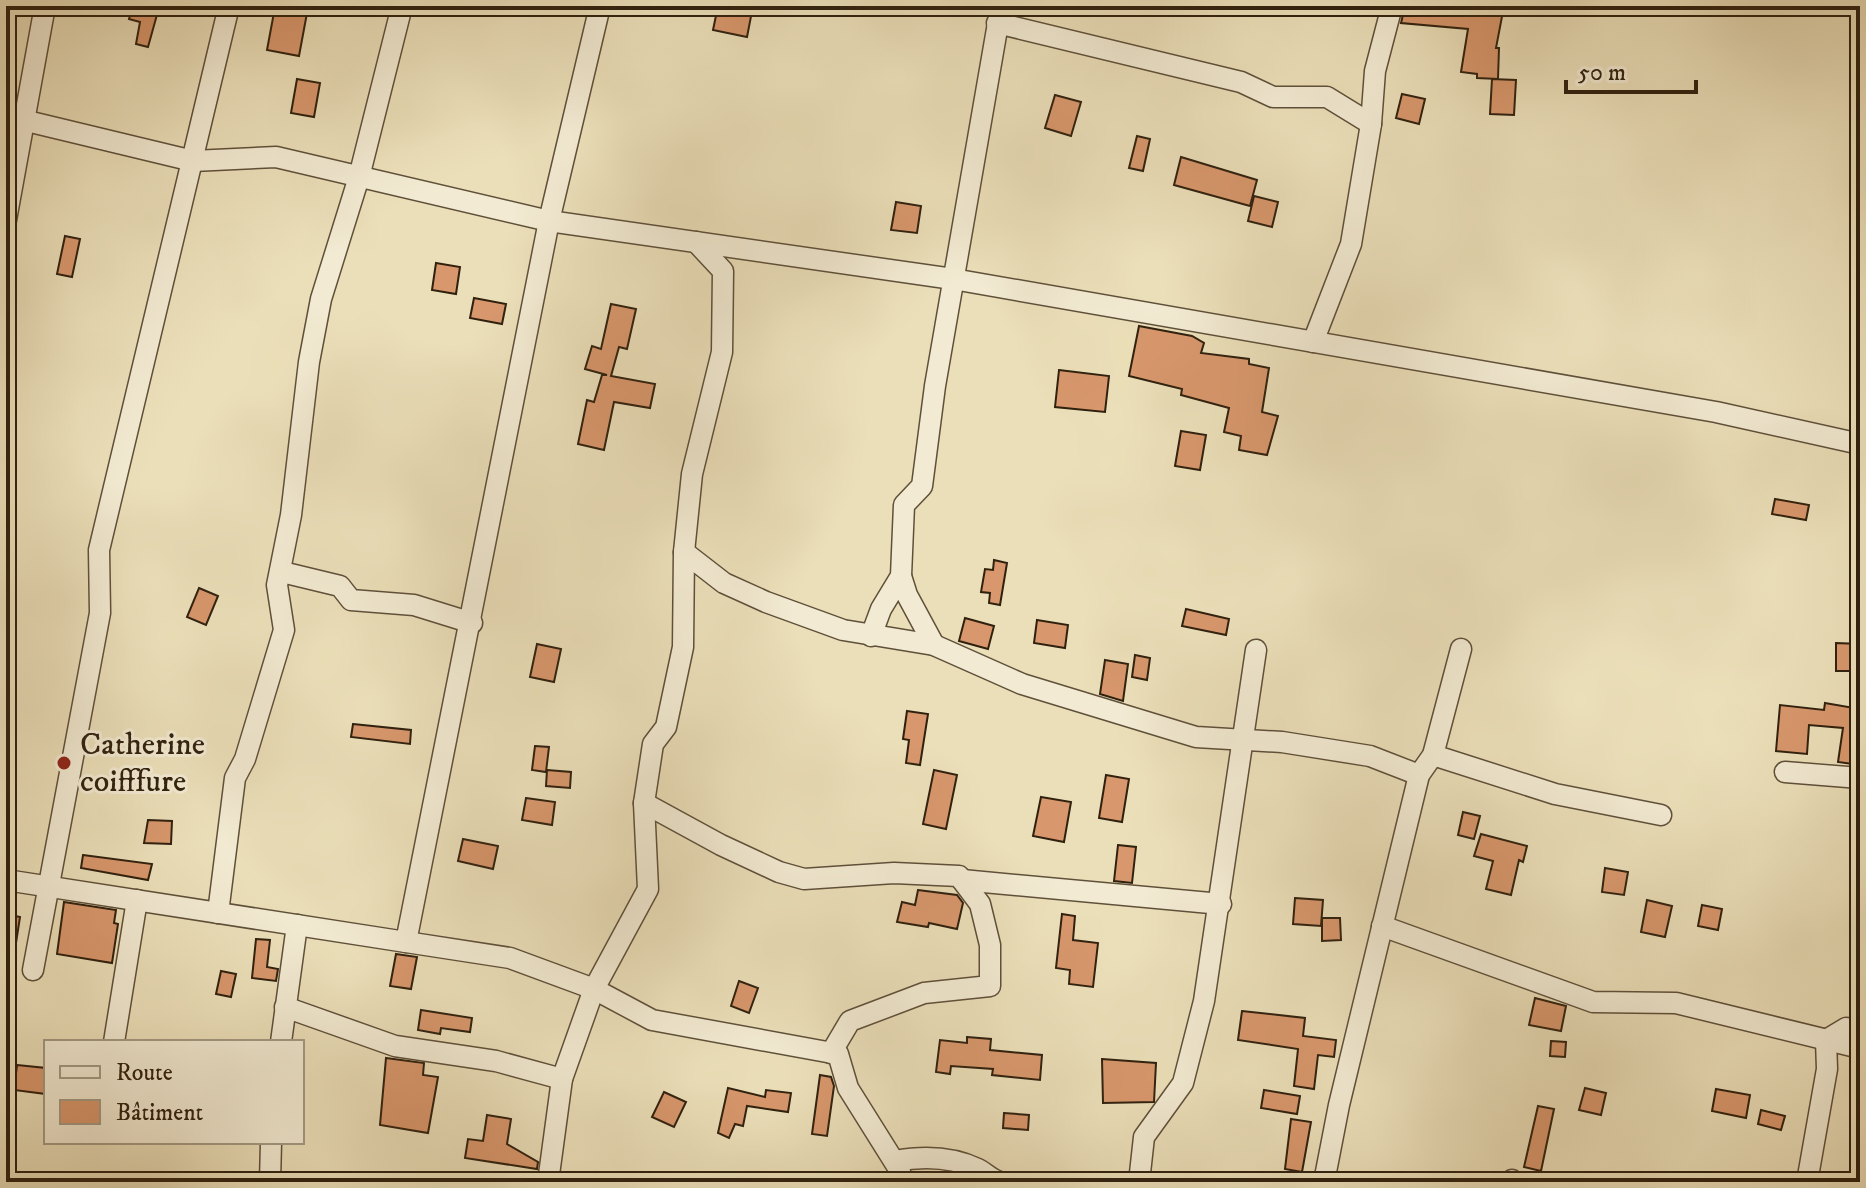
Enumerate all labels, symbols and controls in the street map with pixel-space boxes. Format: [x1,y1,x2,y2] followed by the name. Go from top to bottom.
[1566,44,1696,94] scale bar
[1578,58,1626,88] text: 50 m
[80,725,205,802] place label: Catherine coifffure
[55,754,73,772] marker: Catherine coifffure
[44,1040,304,1144] legend
[116,1058,173,1088] text: Route
[116,1098,204,1128] text: Bâtiment

